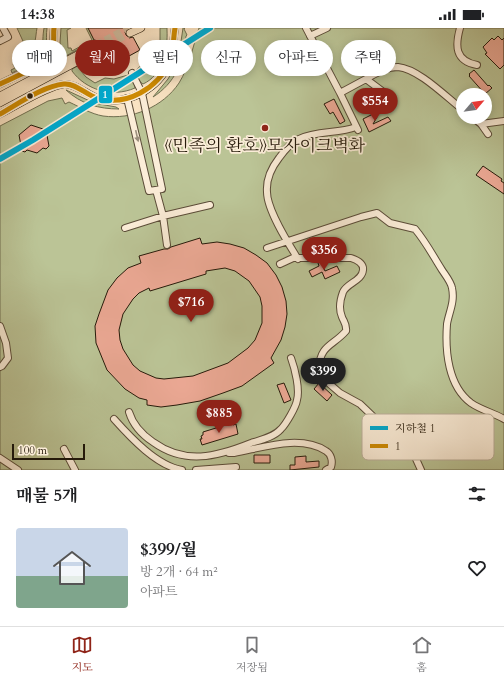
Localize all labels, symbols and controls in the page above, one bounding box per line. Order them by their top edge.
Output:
text: 14:38 [20,4,55,24]
chip: 매매 [12,40,67,76]
chip: 월세 [75,40,130,76]
chip: 필터 [138,40,193,76]
chip: 신규 [201,40,256,76]
chip: 아파트 [264,40,333,76]
chip: 주택 [341,40,396,76]
line badge: 1 [98,85,113,104]
text: 1 [102,87,108,102]
pin: $554 [351,88,399,122]
north arrow [456,88,492,124]
map controls [456,88,492,124]
unlabelled marker [25,91,35,101]
text: $554 [362,92,388,110]
marker: 《민족의 환호》모자이크벽화 [260,123,270,133]
one-way arrow [134,130,140,142]
place label: 《민족의 환호》모자이크벽화 [165,134,366,157]
pin: $356 [300,237,348,271]
text: $356 [311,241,337,259]
pin: $716 [167,289,215,323]
text: $716 [178,293,204,311]
pin: $399 [299,358,347,392]
text: $399 [310,362,336,380]
pin: $885 [195,400,243,434]
text: $885 [206,404,232,422]
legend [362,414,494,460]
text: 지하철 1 [395,421,435,436]
text: 1 [395,439,401,454]
scale bar [12,442,85,461]
text: 100 m [18,443,47,458]
icon: filters [466,483,488,505]
text: 매물 5개 [16,484,79,507]
text: $399/월 [140,538,197,561]
icon: home [48,544,96,592]
icon: heart [466,557,488,579]
text: 방 2개 · 64 m² [140,563,218,581]
text: 아파트 [140,583,178,601]
tab: 지도 [71,634,93,675]
tab: 저장됨 [236,634,268,675]
tab: 홈 [411,634,433,675]

